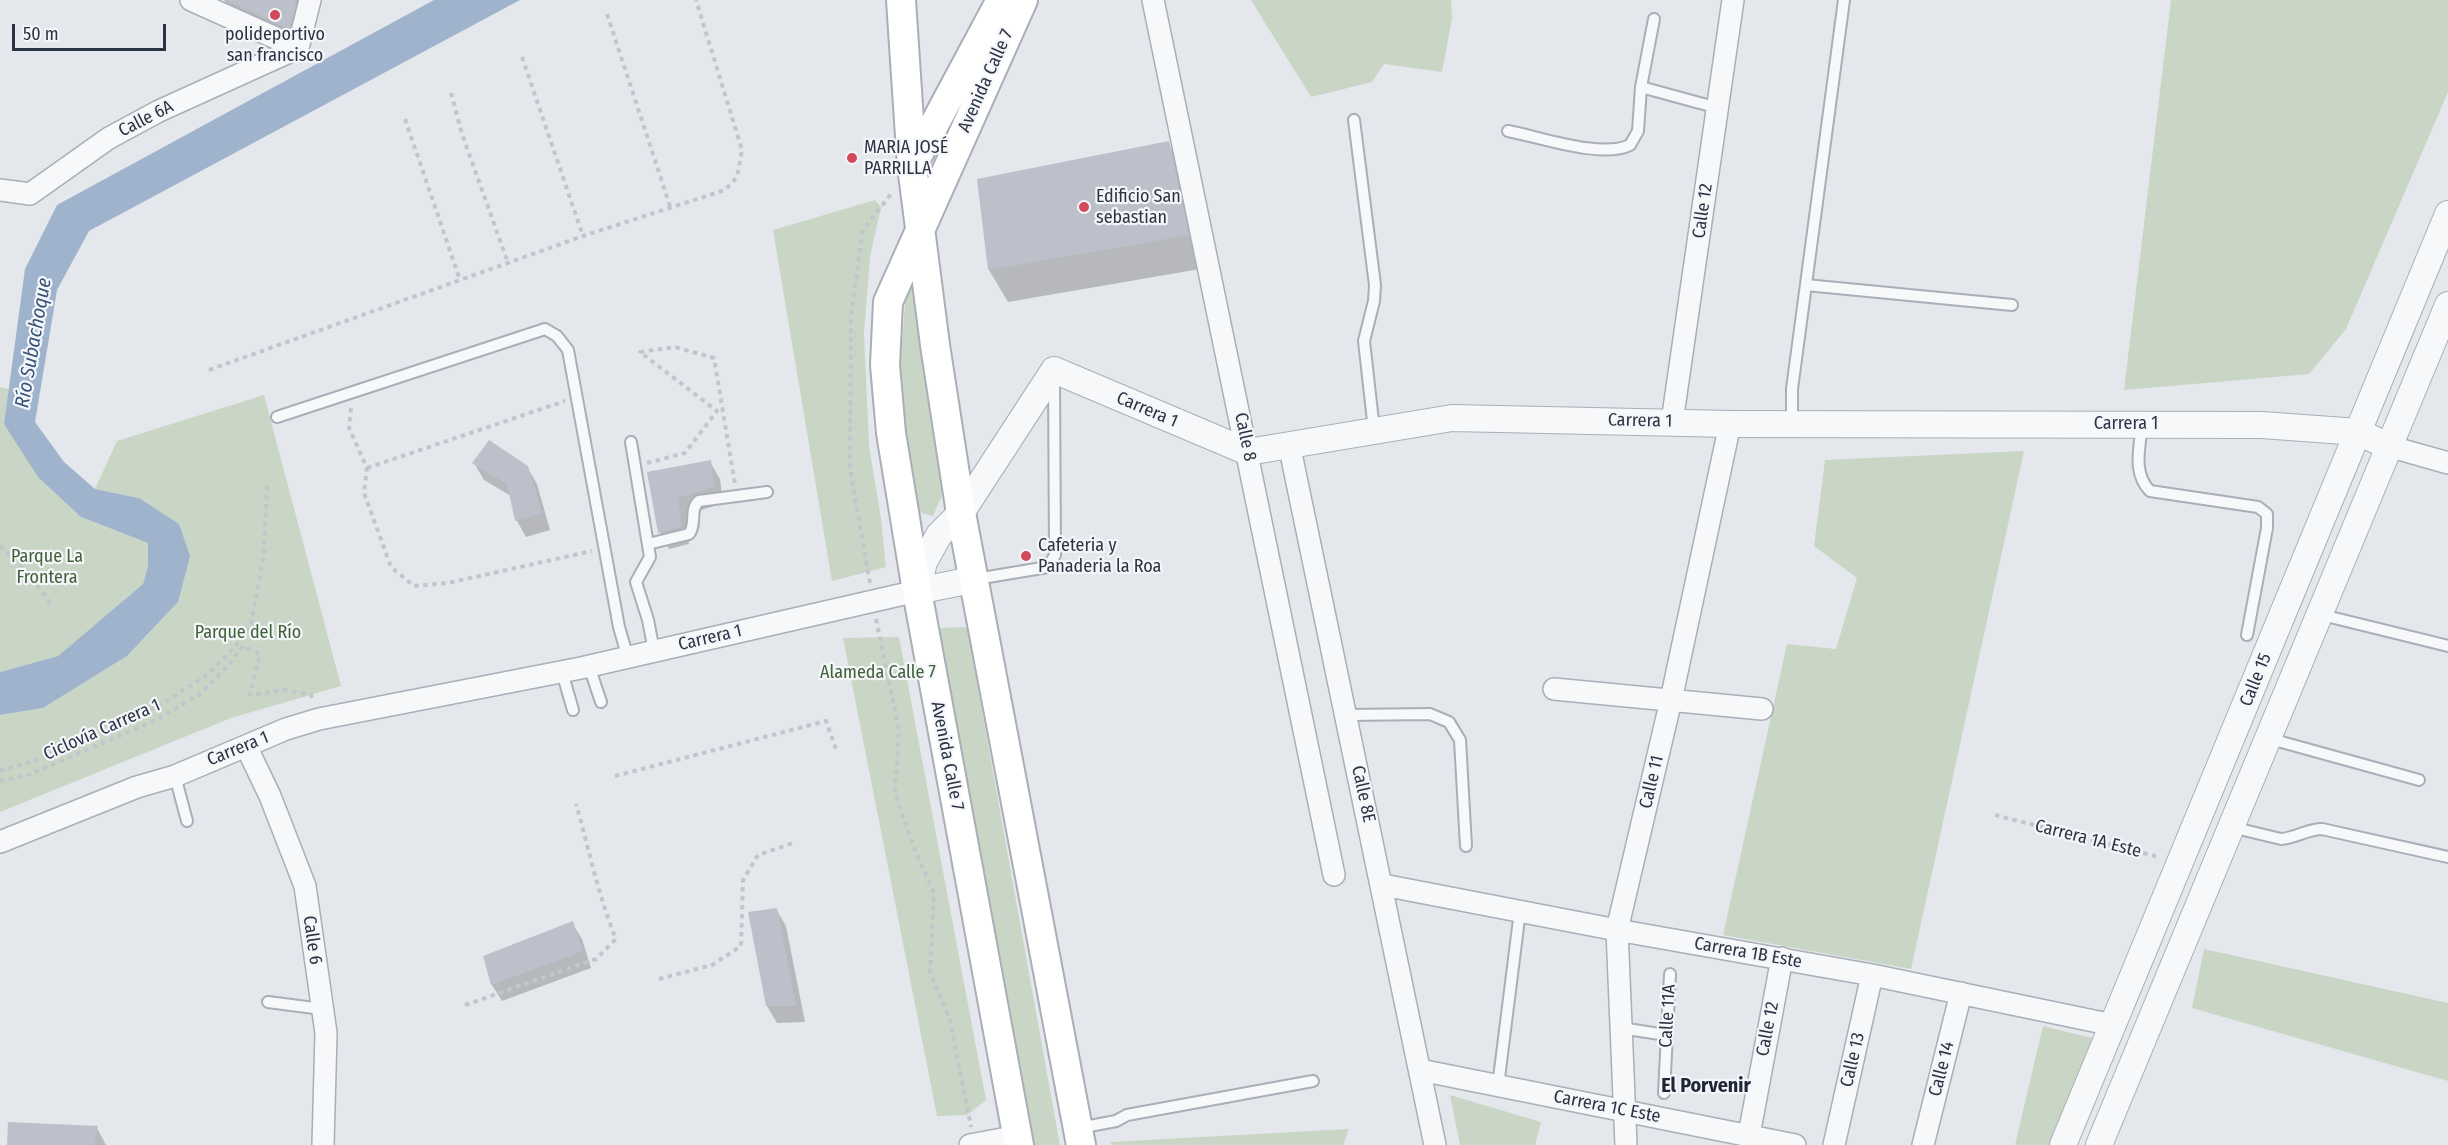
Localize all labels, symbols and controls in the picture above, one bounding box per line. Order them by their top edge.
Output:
marker: polideportivo san francisco [268,8,282,22]
scale bar [15,12,170,50]
text: 50 m [23,23,59,45]
place label: polideportivo san francisco [225,24,325,66]
street label: Avenida Calle 7 [954,26,1018,136]
street label: Calle 6A [115,96,177,142]
place label: MARIA JOSÉ PARRILLA [864,137,948,180]
marker: MARIA JOSÉ PARRILLA [845,151,859,165]
street label: Calle 12 [1688,182,1718,240]
place label: Edificio San sebastian [1096,186,1181,228]
marker: Edificio San sebastian [1077,200,1091,214]
water label: Río Subachoque [11,276,57,410]
street label: Carrera 1 [1113,387,1181,433]
street label: Carrera 1 [1608,410,1672,432]
street label: Calle 8 [1229,411,1261,463]
street label: Carrera 1 [2094,413,2158,435]
place label: Cafeteria y Panaderia la Roa [1038,535,1161,578]
park label: Parque La Frontera [11,546,83,588]
marker: Cafeteria y Panaderia la Roa [1019,549,1033,563]
street label: Carrera 1 [676,620,744,656]
park label: Parque del Río [195,622,301,644]
street label: Calle 15 [2236,650,2276,710]
park label: Alameda Calle 7 [820,662,936,684]
street label: Ciclovía Carrera 1 [40,695,164,765]
street label: Avenida Calle 7 [926,700,968,812]
street label: Carrera 1 [204,727,272,771]
street label: Calle 11 [1635,753,1669,811]
street label: Calle 8E [1346,764,1380,824]
street label: Carrera 1A Este [2033,815,2143,863]
street label: Calle 6 [298,914,326,966]
street label: Carrera 1B Este [1692,933,1804,973]
street label: Calle 11A [1656,984,1680,1048]
street label: Calle 12 [1752,1000,1784,1058]
street label: Calle 13 [1836,1031,1870,1089]
street label: Calle 14 [1925,1039,1959,1099]
district label: El Porvenir [1661,1074,1751,1098]
street label: Carrera 1C Este [1552,1086,1662,1128]

